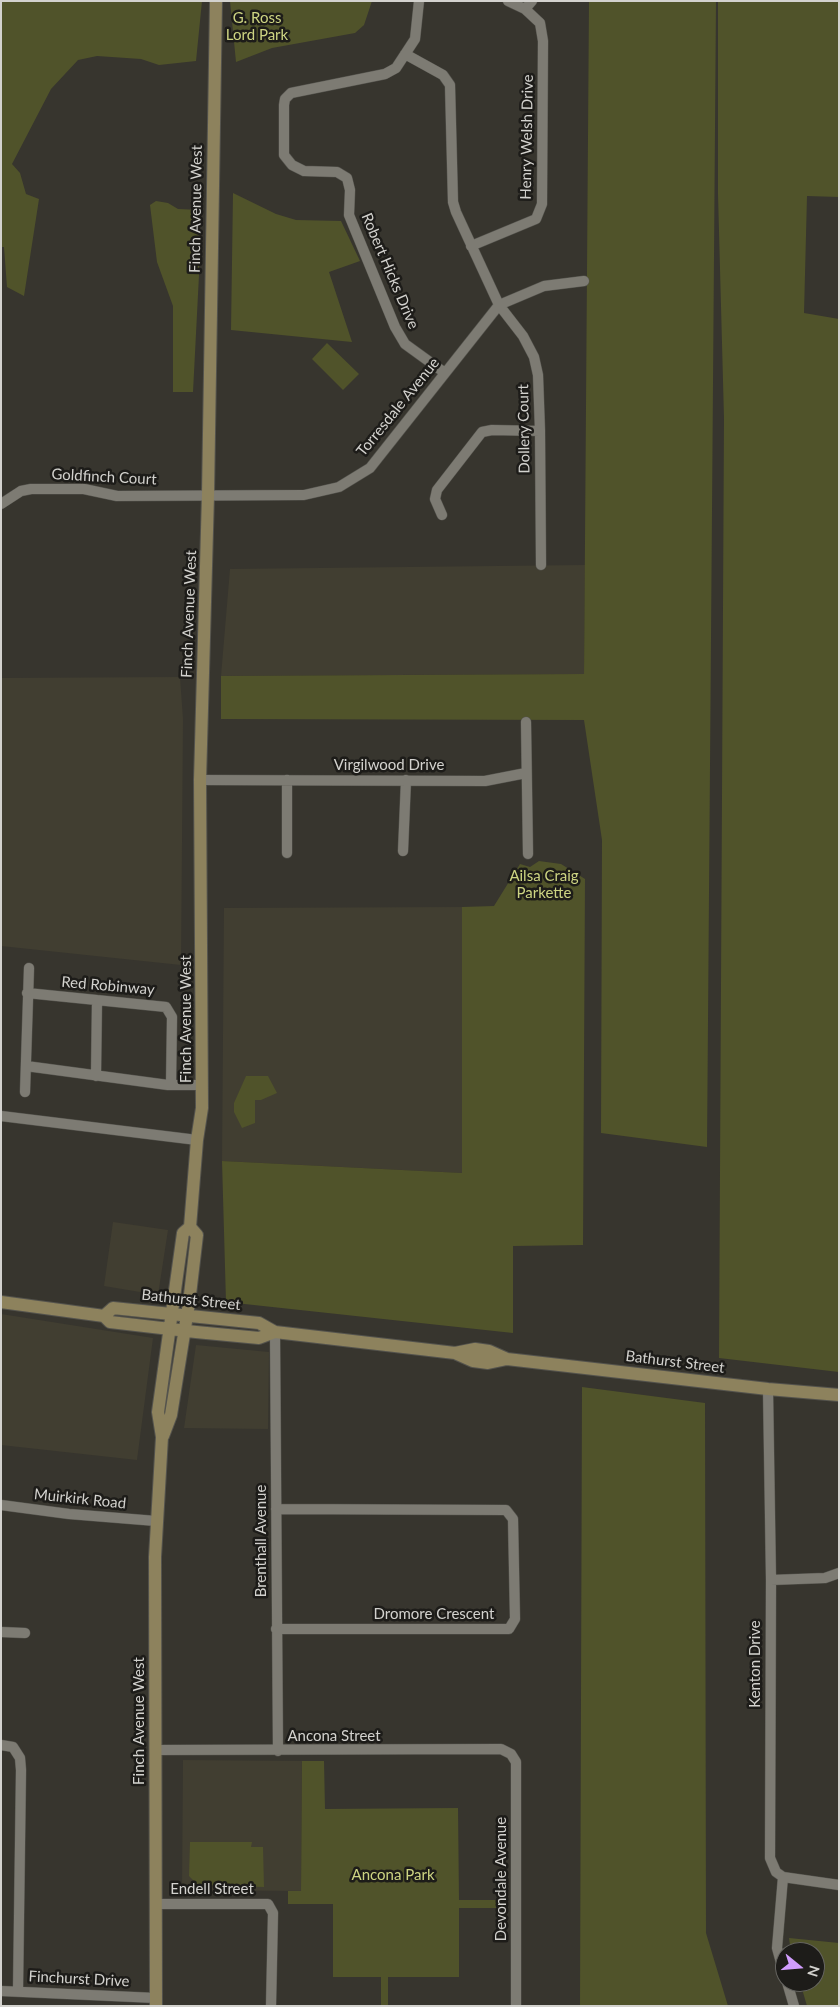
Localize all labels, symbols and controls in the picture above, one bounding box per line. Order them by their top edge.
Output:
park label: G. Ross Lord Park [226,9,288,44]
street label: Henry Welsh Drive [517,74,537,200]
street label: Finch Avenue West [186,145,206,273]
street label: Robert Hicks Drive [357,210,423,332]
street label: Torresdale Avenue [353,354,443,460]
street label: Dollery Court [514,384,534,474]
street label: Goldfinch Court [51,465,157,489]
street label: Finch Avenue West [178,550,200,678]
street label: Virgilwood Drive [334,756,444,774]
park label: Ailsa Craig Parkette [509,867,579,902]
street label: Finch Avenue West [177,955,195,1083]
street label: Red Robinway [61,973,155,999]
street label: Bathurst Street [140,1286,242,1314]
street label: Bathurst Street [624,1347,726,1377]
street label: Muirkirk Road [33,1485,127,1513]
street label: Brenthall Avenue [252,1485,270,1597]
street label: Dromore Crescent [374,1605,494,1623]
street label: Kenton Drive [746,1620,764,1708]
street label: Finch Avenue West [130,1657,148,1785]
street label: Ancona Street [287,1727,381,1745]
street label: Devondale Avenue [492,1817,510,1941]
park label: Ancona Park [352,1866,434,1884]
street label: Endell Street [170,1880,254,1898]
north arrow [775,1942,825,1992]
text: N [804,1964,824,1979]
street label: Finchurst Drive [28,1967,130,1991]

